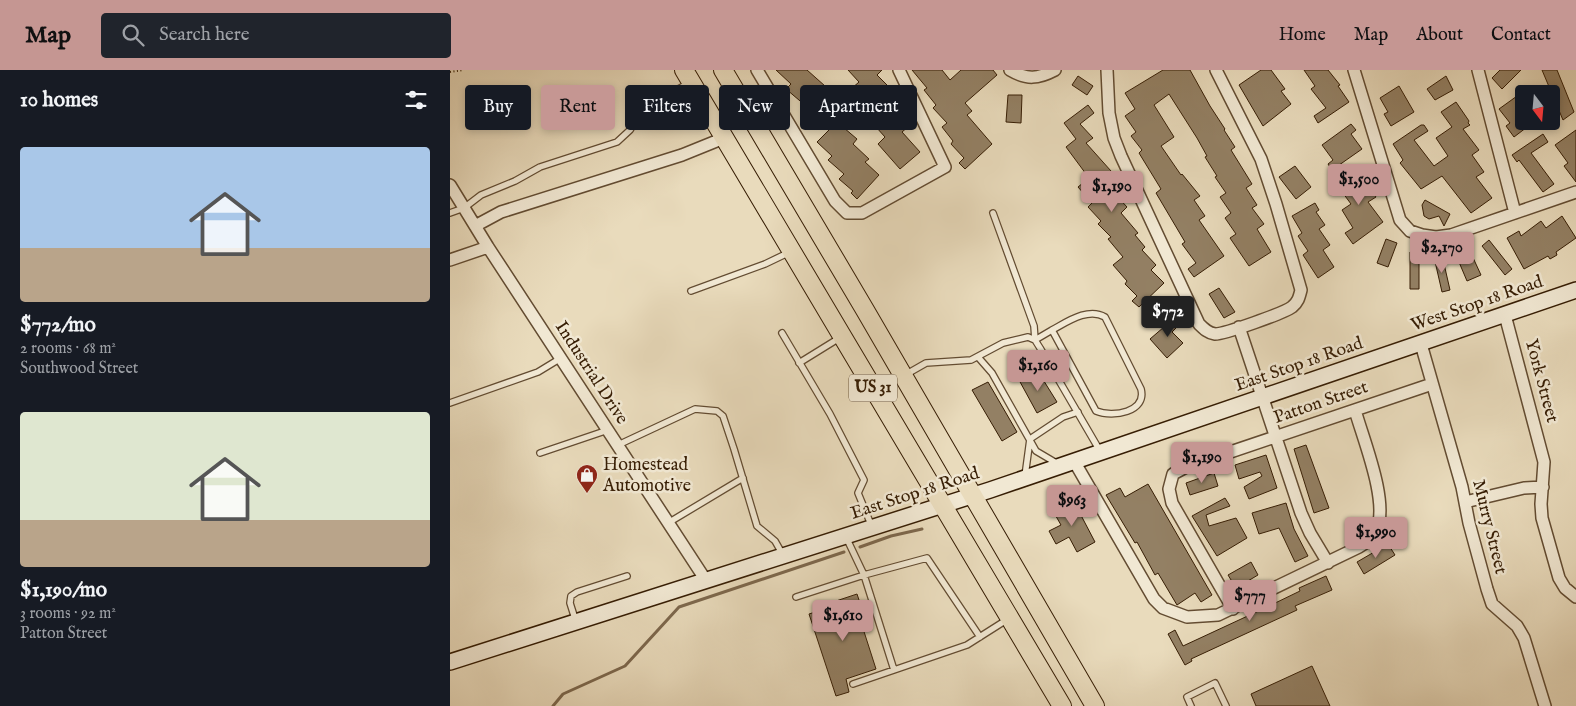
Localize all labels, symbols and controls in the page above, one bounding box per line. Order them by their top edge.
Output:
search box [101,13,451,58]
text: Map [25,20,71,51]
icon: search [119,21,147,49]
text: Search here [159,23,250,47]
text: Home [1279,24,1326,47]
text: Map [1354,24,1388,47]
text: About [1416,24,1463,47]
text: Contact [1491,24,1551,47]
chip: Buy [465,85,531,130]
chip: Rent [541,85,615,130]
chip: Filters [625,85,709,130]
chip: New [719,85,790,130]
chip: Apartment [800,85,917,130]
north arrow [1515,85,1560,130]
map controls [1515,85,1560,130]
icon: filters [402,86,430,114]
text: 10 homes [20,87,98,114]
pin: $1,500 [1318,164,1400,206]
pin: $1,190 [1071,170,1153,213]
text: $1,500 [1339,170,1379,190]
text: $1,190 [1092,177,1132,197]
icon: home [180,179,270,269]
pin: $2,170 [1401,232,1483,274]
text: $2,170 [1421,238,1463,258]
street label: West Stop 18 Road [1408,271,1546,337]
pin: $772 [1138,296,1198,338]
text: $772 [1152,302,1184,322]
text: $772/mo [20,312,96,339]
street label: Industrial Drive [549,317,633,429]
street label: East Stop 18 Road [1232,332,1366,398]
street label: York Street [1519,337,1563,425]
text: 2 rooms · 68 m² [20,339,116,359]
pin: $1,160 [997,350,1079,392]
text: $1,160 [1018,356,1058,376]
text: Southwood Street [20,359,138,379]
road number: US 31 [849,374,897,402]
street label: Patton Street [1271,376,1371,430]
pin: $1,190 [1161,442,1243,484]
icon: home [180,444,270,534]
text: $1,190 [1182,448,1222,468]
place label: Homestead Automotive [602,454,691,498]
street label: East Stop 18 Road [848,462,983,526]
shop icon: Homestead Automotive [575,463,599,494]
street label: Murry Street [1466,477,1512,577]
pin: $963 [1042,484,1102,527]
text: $963 [1058,491,1086,511]
pin: $1,990 [1335,516,1417,559]
text: $1,990 [1356,523,1396,543]
text: $1,190/mo [20,577,107,604]
pin: $777 [1220,580,1280,622]
text: $777 [1234,586,1266,606]
pin: $1,610 [802,600,884,642]
text: 3 rooms · 92 m² [20,604,116,624]
text: $1,610 [823,606,863,626]
text: Patton Street [20,624,107,644]

